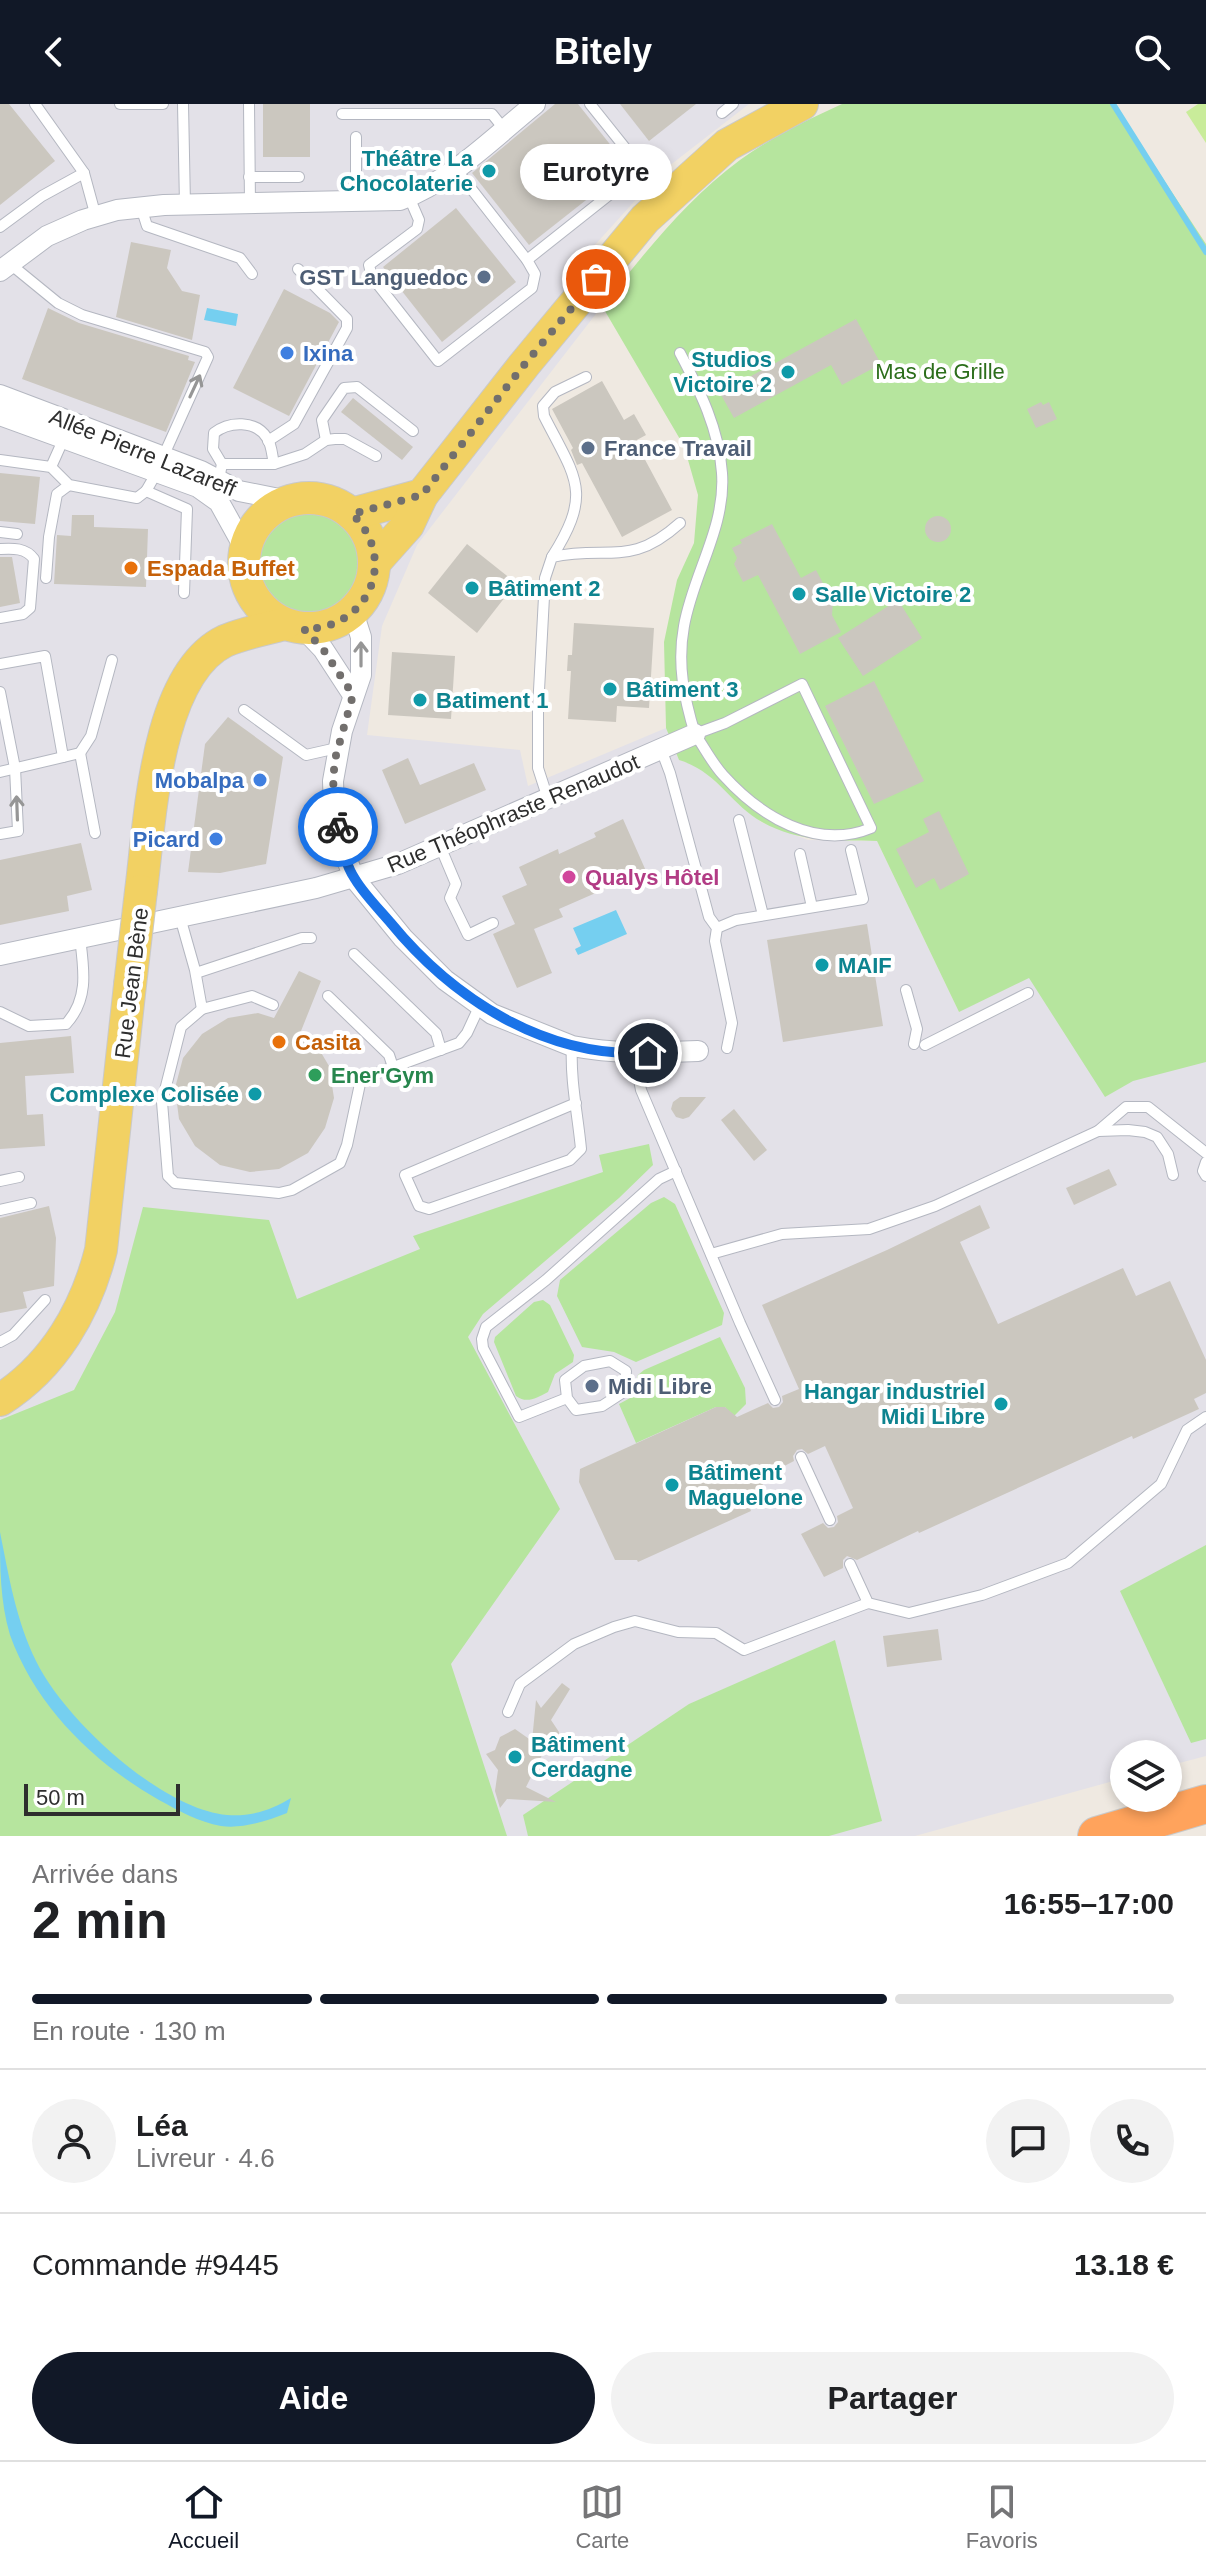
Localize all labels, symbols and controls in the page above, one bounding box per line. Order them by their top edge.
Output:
icon: back [32,30,76,74]
icon: search [1130,30,1174,74]
text: Bitely [554,31,652,72]
callout: Eurotyre [520,143,672,199]
place label: Théâtre La Chocolaterie [340,146,474,196]
text: Eurotyre [543,157,649,187]
marker: Théâtre La Chocolaterie [480,162,498,180]
pin [562,245,630,313]
icon: bag [574,257,618,301]
place label: GST Languedoc [299,265,468,290]
marker: GST Languedoc [475,268,493,286]
place label: Ixina [303,341,354,366]
marker: Ixina [278,344,296,362]
place label: Studios Victoire 2 [673,347,772,397]
park label: Mas de Grille [875,359,1005,384]
marker: Studios Victoire 2 [779,363,797,381]
one-way arrow [188,374,203,398]
street label: Allée Pierre Lazareff [46,404,241,502]
place label: France Travail [604,436,752,461]
marker: France Travail [579,439,597,457]
place label: Espada Buffet [147,556,296,581]
marker: Espada Buffet [122,559,140,577]
place label: Bâtiment 2 [488,576,600,601]
marker: Bâtiment 2 [463,579,481,597]
place label: Salle Victoire 2 [815,582,971,607]
marker: Salle Victoire 2 [790,585,808,603]
one-way arrow [353,641,369,668]
place label: Bâtiment 3 [626,677,738,702]
marker: Bâtiment 3 [601,680,619,698]
place label: Batiment 1 [436,688,548,713]
marker: Batiment 1 [411,691,429,709]
street label: Rue Théophraste Renaudot [384,749,643,878]
place label: Mobalpa [155,768,245,793]
marker: Mobalpa [251,771,269,789]
courier [298,787,378,867]
one-way arrow [9,795,24,822]
icon: bike [316,805,360,849]
place label: Picard [133,827,200,852]
marker: Picard [207,830,225,848]
place label: Qualys Hôtel [585,865,719,890]
marker: Qualys Hôtel [560,868,578,886]
street label: Rue Jean Bène [110,906,153,1060]
place label: MAIF [838,953,892,978]
marker: MAIF [813,956,831,974]
pin [614,1019,682,1087]
place label: Casita [295,1030,362,1055]
icon: home [626,1031,670,1075]
marker: Casita [270,1033,288,1051]
place label: Ener'Gym [331,1063,434,1088]
marker: Ener'Gym [306,1066,324,1084]
place label: Complexe Colisée [49,1082,239,1107]
marker: Complexe Colisée [246,1085,264,1103]
place label: Midi Libre [608,1374,712,1399]
marker: Midi Libre [583,1377,601,1395]
place label: Hangar industriel Midi Libre [804,1379,985,1429]
marker: Hangar industriel Midi Libre [992,1395,1010,1413]
place label: Bâtiment Maguelone [688,1460,803,1510]
marker: Bâtiment Maguelone [663,1476,681,1494]
place label: Bâtiment Cerdagne [531,1732,632,1782]
map controls [1110,1740,1182,1812]
button: layers [1110,1740,1182,1812]
marker: Bâtiment Cerdagne [506,1748,524,1766]
scale bar [24,1780,180,1816]
text: 50 m [36,1785,85,1810]
text: Arrivée dans [32,1859,178,1889]
text: 16:55–17:00 [1004,1887,1174,1920]
text: 2 min [32,1891,168,1949]
text: En route · 130 m [32,2016,226,2046]
button: person [32,2099,116,2183]
button: chat [986,2099,1070,2183]
button: phone [1090,2099,1174,2183]
text: Léa [136,2109,188,2142]
text: Livreur · 4.6 [136,2143,275,2173]
text: Commande #9445 [32,2248,279,2281]
text: 13.18 € [1074,2248,1174,2281]
button: Aide [32,2352,595,2444]
button: Partager [611,2352,1174,2444]
tab: Accueil [168,2480,239,2554]
tab: Carte [575,2480,629,2554]
tab: Favoris [966,2480,1038,2554]

